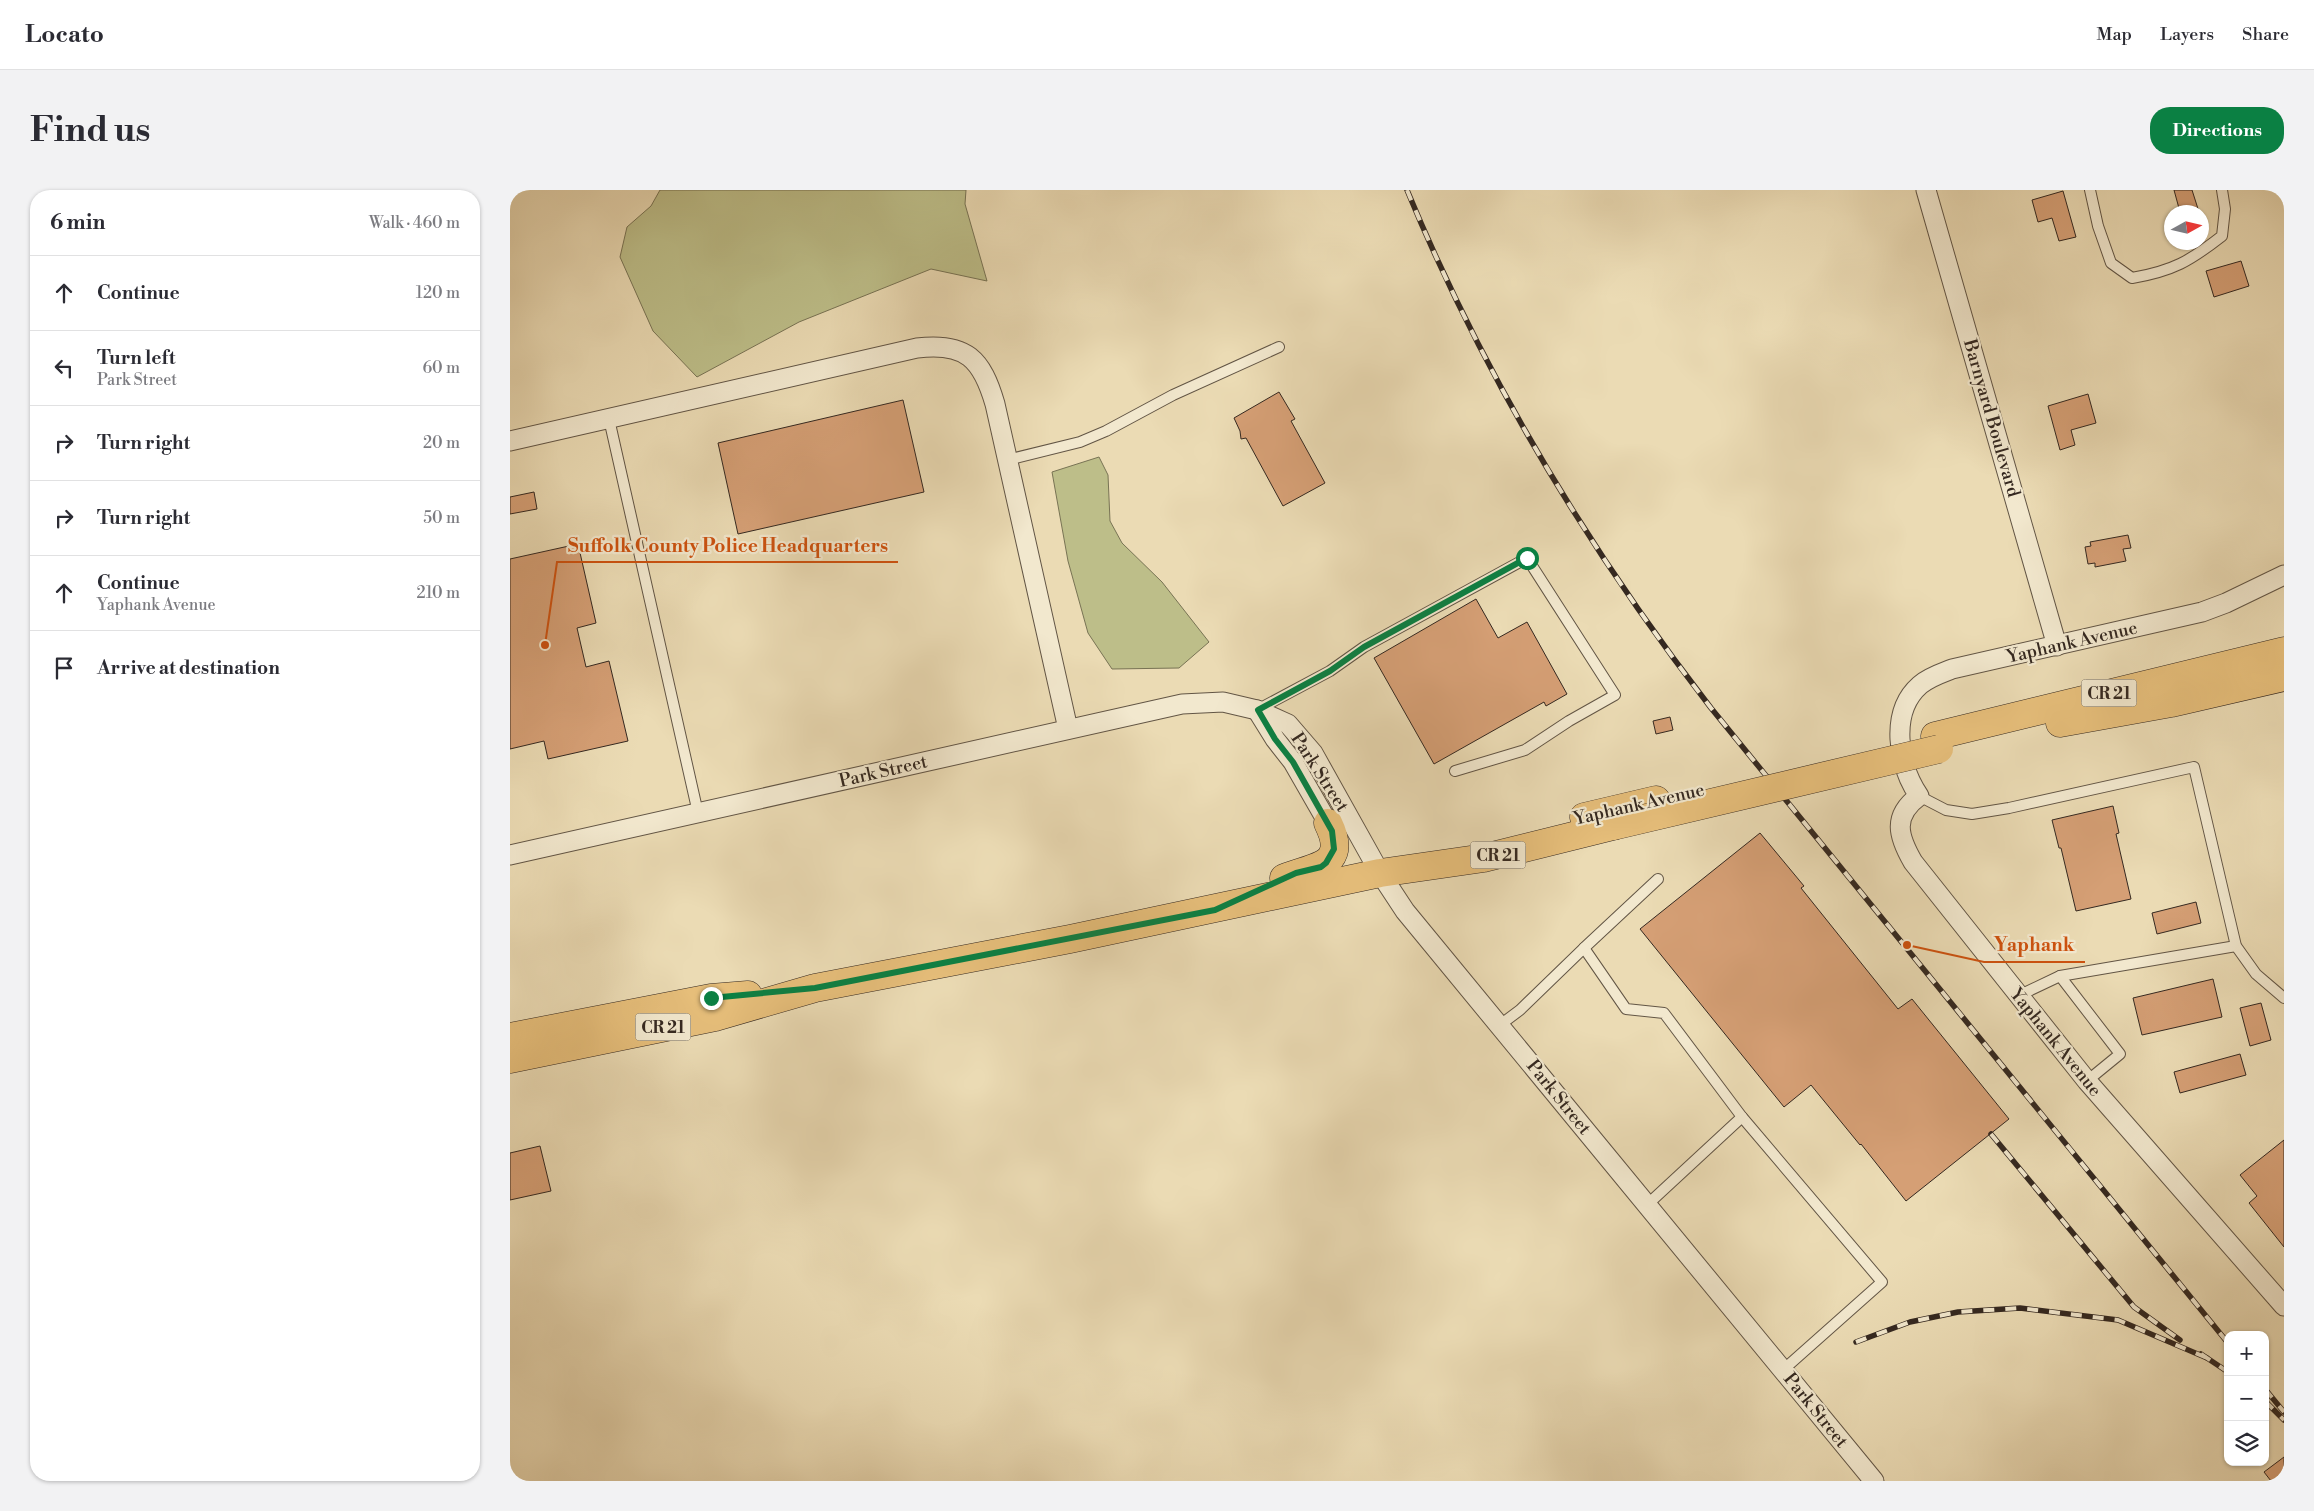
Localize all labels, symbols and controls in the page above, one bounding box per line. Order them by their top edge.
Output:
text: Locato [25,20,104,50]
text: Map [2097,23,2132,46]
text: Layers [2160,23,2214,46]
text: Share [2242,23,2289,46]
button: Directions [2150,107,2284,154]
text: Find us [30,109,150,152]
north arrow [2164,205,2209,250]
text: 6 min [50,210,105,236]
text: Walk · 460 m [369,213,460,233]
icon: ahead [50,279,78,307]
text: Continue [97,281,180,305]
text: 120 m [416,283,460,303]
street label: Barnyard Boulevard [1958,336,2025,500]
text: Turn left [97,346,176,370]
icon: left [50,354,78,382]
text: 60 m [422,358,460,378]
text: Park Street [97,370,177,390]
icon: right [50,429,78,457]
text: Turn right [97,431,190,455]
text: 20 m [423,433,460,453]
icon: right [50,504,78,532]
text: Turn right [97,506,190,530]
text: 50 m [423,508,460,528]
callout: Suffolk County Police Headquarters [557,528,898,562]
text: Suffolk County Police Headquarters [568,534,888,558]
route start [1516,547,1539,570]
text: Continue [97,571,180,595]
icon: ahead [50,579,78,607]
text: 210 m [416,583,460,603]
text: Yaphank Avenue [97,595,216,615]
street label: Yaphank Avenue [2004,616,2140,669]
icon: arrive [50,654,78,682]
text: Arrive at destination [97,656,280,680]
road number: CR 21 [2082,679,2136,706]
street label: Park Street [1285,728,1354,817]
street label: Park Street [837,750,930,793]
street label: Yaphank Avenue [1571,778,1707,831]
road number: CR 21 [1470,842,1526,868]
callout: Yaphank [1984,928,2085,962]
text: Yaphank [1994,933,2075,957]
street label: Yaphank Avenue [2004,982,2107,1101]
route end [700,987,723,1010]
road number: CR 21 [636,1014,690,1040]
street label: Park Street [1521,1055,1596,1140]
map controls [2224,1331,2269,1466]
button: + [2224,1331,2269,1376]
street label: Park Street [1778,1368,1853,1453]
button: − [2224,1376,2269,1421]
button: layers [2224,1421,2269,1466]

